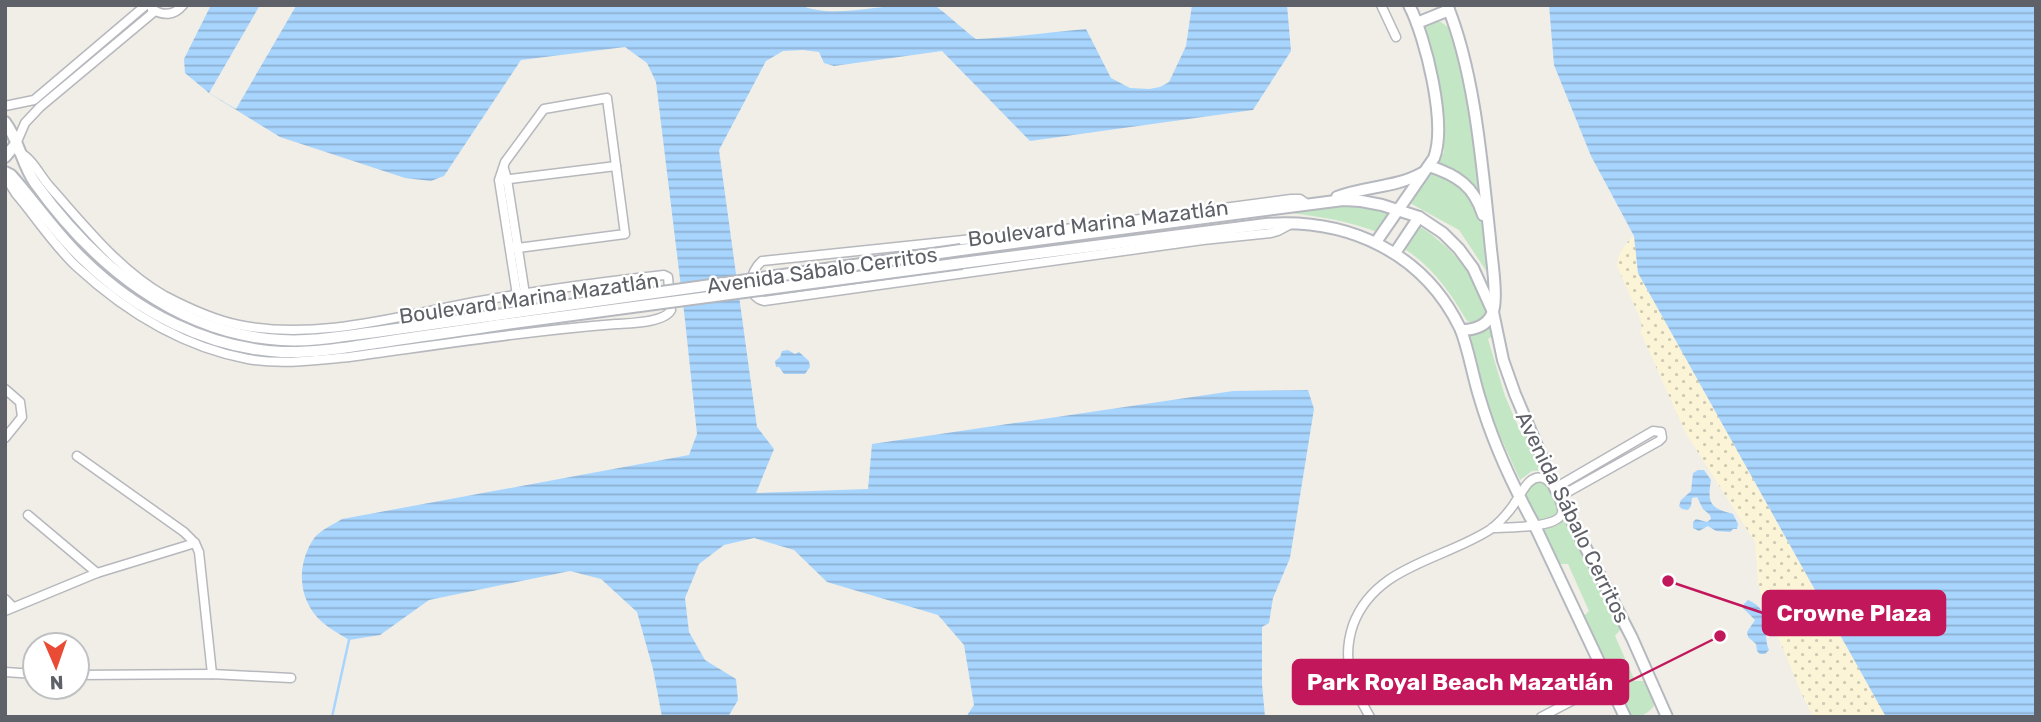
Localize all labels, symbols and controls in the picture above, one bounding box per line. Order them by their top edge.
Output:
street label: Boulevard Marina Mazatlán [966,195,1230,251]
street label: Avenida Sábalo Cerritos [705,241,939,299]
street label: Boulevard Marina Mazatlán [397,267,661,329]
street label: Avenida Sábalo Cerritos [1511,407,1635,627]
callout: Crowne Plaza [1763,591,1945,635]
text: Crowne Plaza [1777,599,1931,627]
north arrow [21,631,91,701]
callout: Park Royal Beach Mazatlán [1293,660,1628,704]
text: Park Royal Beach Mazatlán [1307,668,1613,696]
text: N [49,671,64,694]

